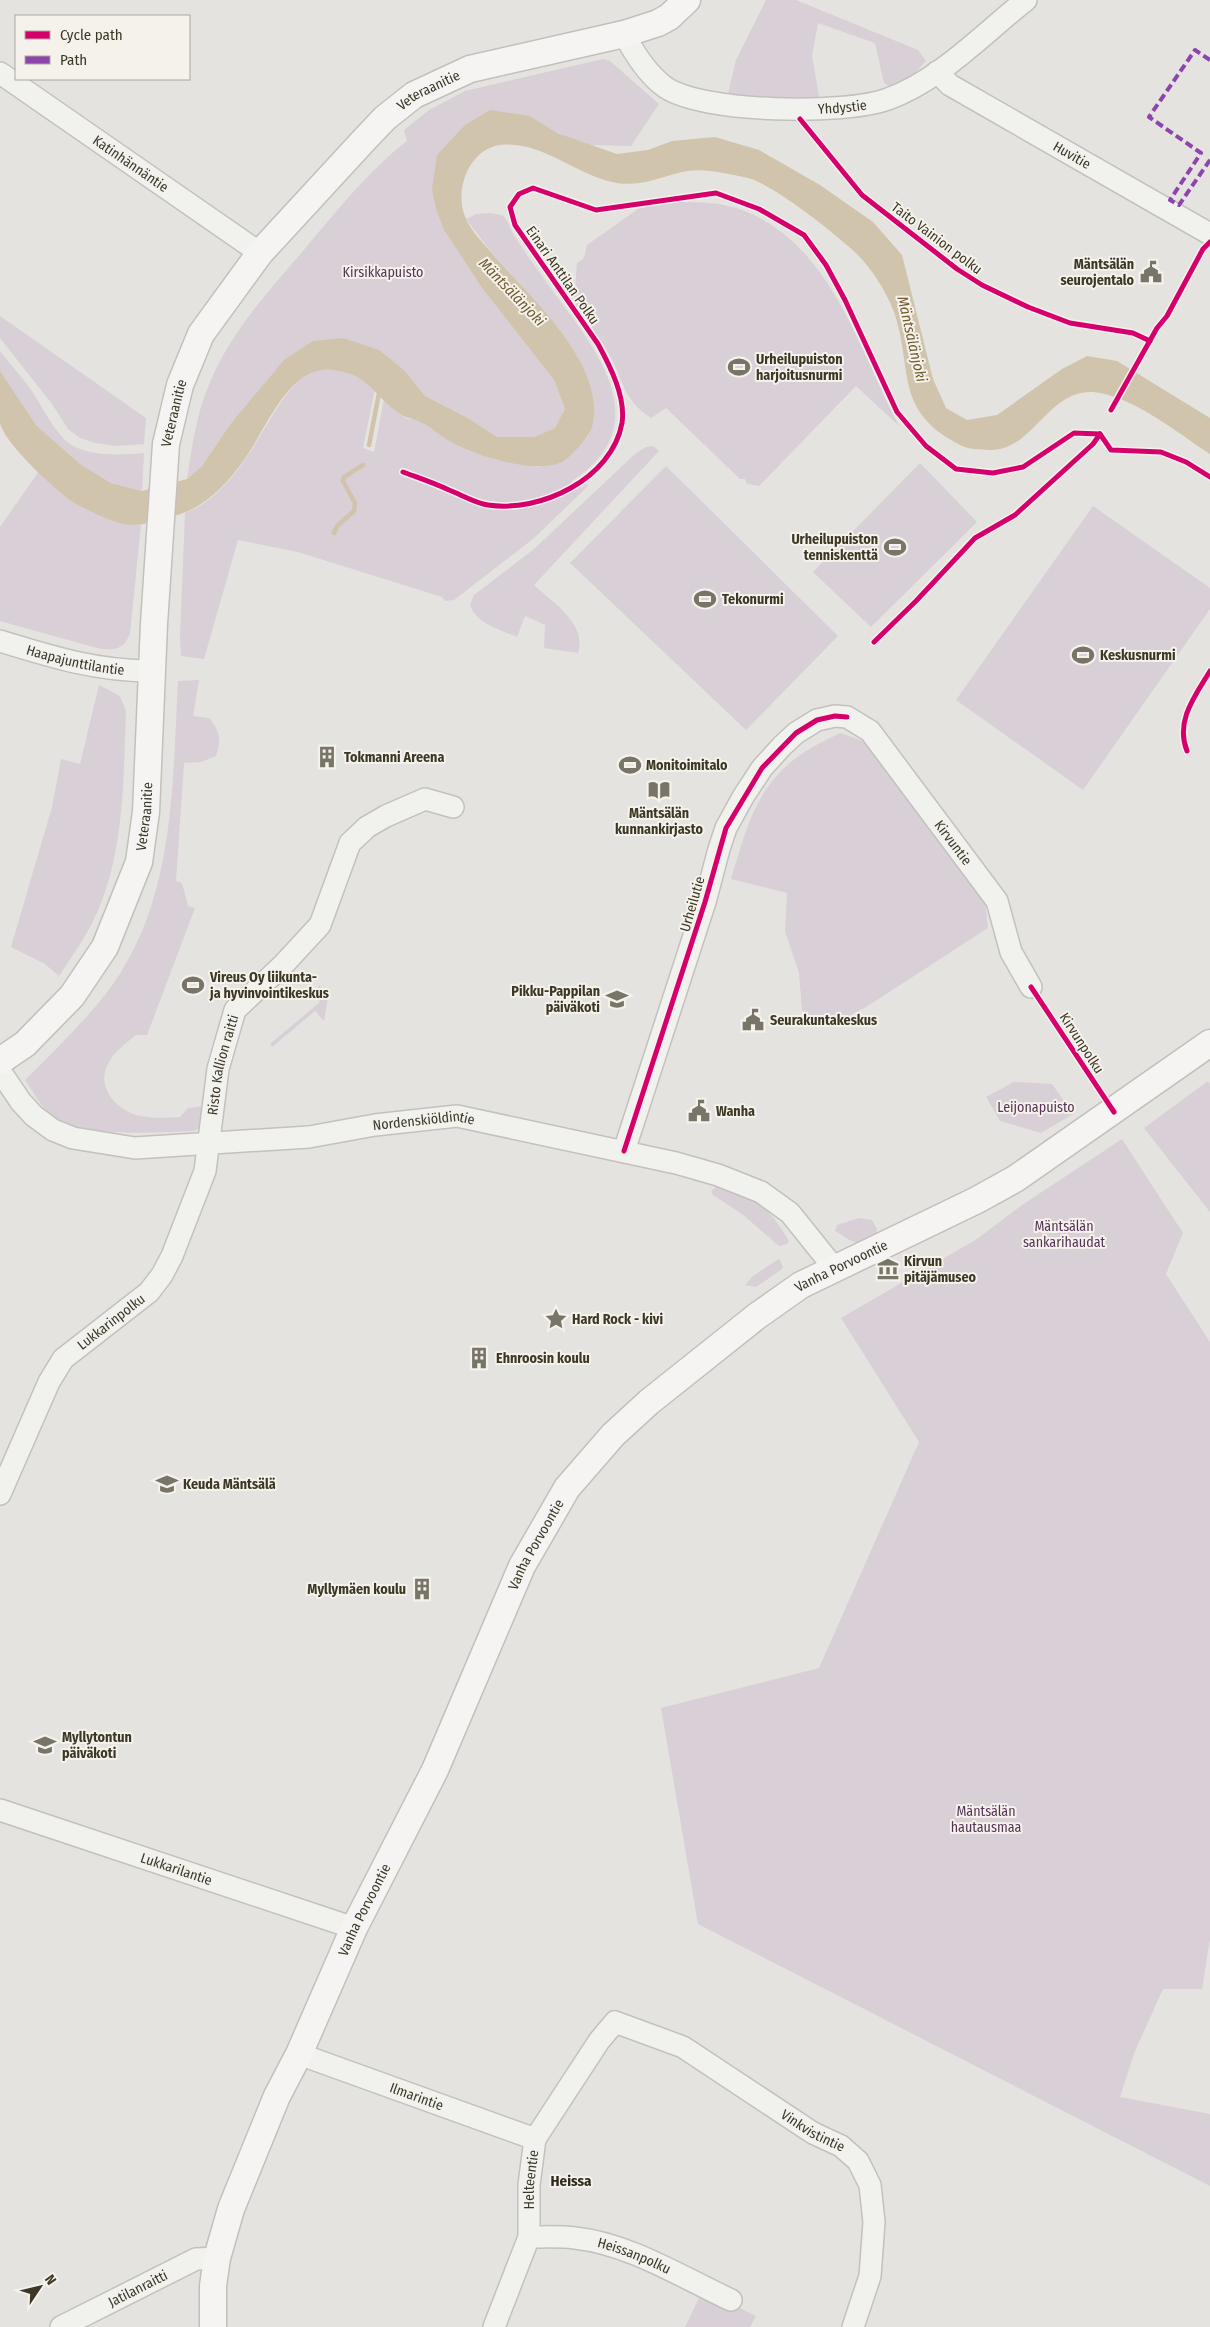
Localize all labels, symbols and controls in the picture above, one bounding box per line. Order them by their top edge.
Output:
legend [15,15,190,80]
text: Cycle path [60,26,123,44]
text: Path [60,51,87,69]
street label: Veteraanitie [394,67,463,114]
street label: Yhdystie [818,96,868,118]
street label: Katinhännäntie [89,132,172,196]
street label: Huvitie [1050,138,1094,173]
street label: Taito Vainion polku [888,199,985,278]
street label: Einari Anttilan Polku [522,223,603,328]
water label: Mäntsälänjoki [475,254,549,330]
place label: Mäntsälän seurojentalo [1060,256,1135,289]
public building icon: Mäntsälän seurojentalo [1138,259,1164,285]
park label: Kirsikkapuisto [343,264,423,281]
water label: Mäntsälänjoki [893,294,931,384]
place label: Urheilupuiston harjoitusnurmi [756,351,843,384]
sports icon: Urheilupuiston harjoitusnurmi [726,354,752,380]
street label: Veteraanitie [158,377,191,449]
place label: Urheilupuiston tenniskenttä [791,531,878,564]
sports icon: Urheilupuiston tenniskenttä [882,534,908,560]
sports icon: Tekonurmi [692,586,718,612]
place label: Tekonurmi [722,591,784,608]
street label: Haapajunttilantie [24,642,125,679]
sports icon: Keskusnurmi [1070,642,1096,668]
place label: Keskusnurmi [1100,647,1176,664]
building icon: Tokmanni Areena [314,744,340,770]
place label: Tokmanni Areena [344,749,444,766]
sports icon: Monitoimitalo [617,752,643,778]
place label: Monitoimitalo [646,757,728,774]
library icon: Mäntsälän kunnankirjasto [646,777,672,803]
street label: Veteraanitie [133,782,156,852]
place label: Mäntsälän kunnankirjasto [615,805,703,838]
street label: Kirvuntie [931,817,975,869]
street label: Urheilutie [676,874,709,934]
place label: Vireus Oy liikunta- ja hyvinvointikeskus [209,969,329,1002]
sports icon: Vireus Oy liikunta- ja hyvinvointikeskus [180,972,206,998]
place label: Pikku-Pappilan päiväkoti [511,983,600,1016]
school or university icon: Pikku-Pappilan päiväkoti [604,986,630,1012]
public building icon: Seurakuntakeskus [740,1007,766,1033]
street label: Kirvunpolku [1056,1010,1108,1077]
place label: Seurakuntakeskus [770,1012,877,1029]
street label: Risto Kallion raitti [204,1013,242,1116]
public building icon: Wanha [686,1098,712,1124]
park label: Leijonapuisto [997,1099,1075,1116]
place label: Wanha [716,1103,755,1120]
street label: Nordenskiöldintie [372,1108,476,1134]
park label: Mäntsälän sankarihaudat [1023,1218,1106,1251]
street label: Vanha Porvoontie [792,1236,891,1296]
place label: Kirvun pitäjämuseo [904,1253,977,1286]
museum icon: Kirvun pitäjämuseo [875,1256,901,1282]
street label: Lukkarinpolku [74,1290,149,1354]
place icon: Hard Rock - kivi [543,1306,569,1332]
place label: Hard Rock - kivi [572,1311,663,1328]
building icon: Ehnroosin koulu [466,1345,492,1371]
place label: Ehnroosin koulu [496,1350,590,1367]
school or university icon: Keuda Mäntsälä [154,1471,180,1497]
place label: Keuda Mäntsälä [183,1476,276,1493]
street label: Vanha Porvoontie [505,1496,568,1592]
building icon: Myllymäen koulu [409,1576,435,1602]
place label: Myllymäen koulu [307,1581,406,1598]
place label: Myllytontun päiväkoti [62,1729,132,1762]
school or university icon: Myllytontun päiväkoti [32,1732,58,1758]
park label: Mäntsälän hautausmaa [951,1803,1021,1836]
street label: Lukkarilantie [138,1849,214,1889]
street label: Vanha Porvoontie [335,1861,395,1959]
street label: Ilmarintie [387,2079,446,2114]
street label: Vinkvistintie [778,2106,848,2156]
street label: Helteentie [521,2149,543,2209]
district label: Heissa [551,2172,592,2190]
street label: Heissanpolku [596,2234,673,2278]
north arrow [15,2262,65,2312]
street label: Jatilanraitti [106,2267,171,2311]
text: N [41,2272,60,2288]

